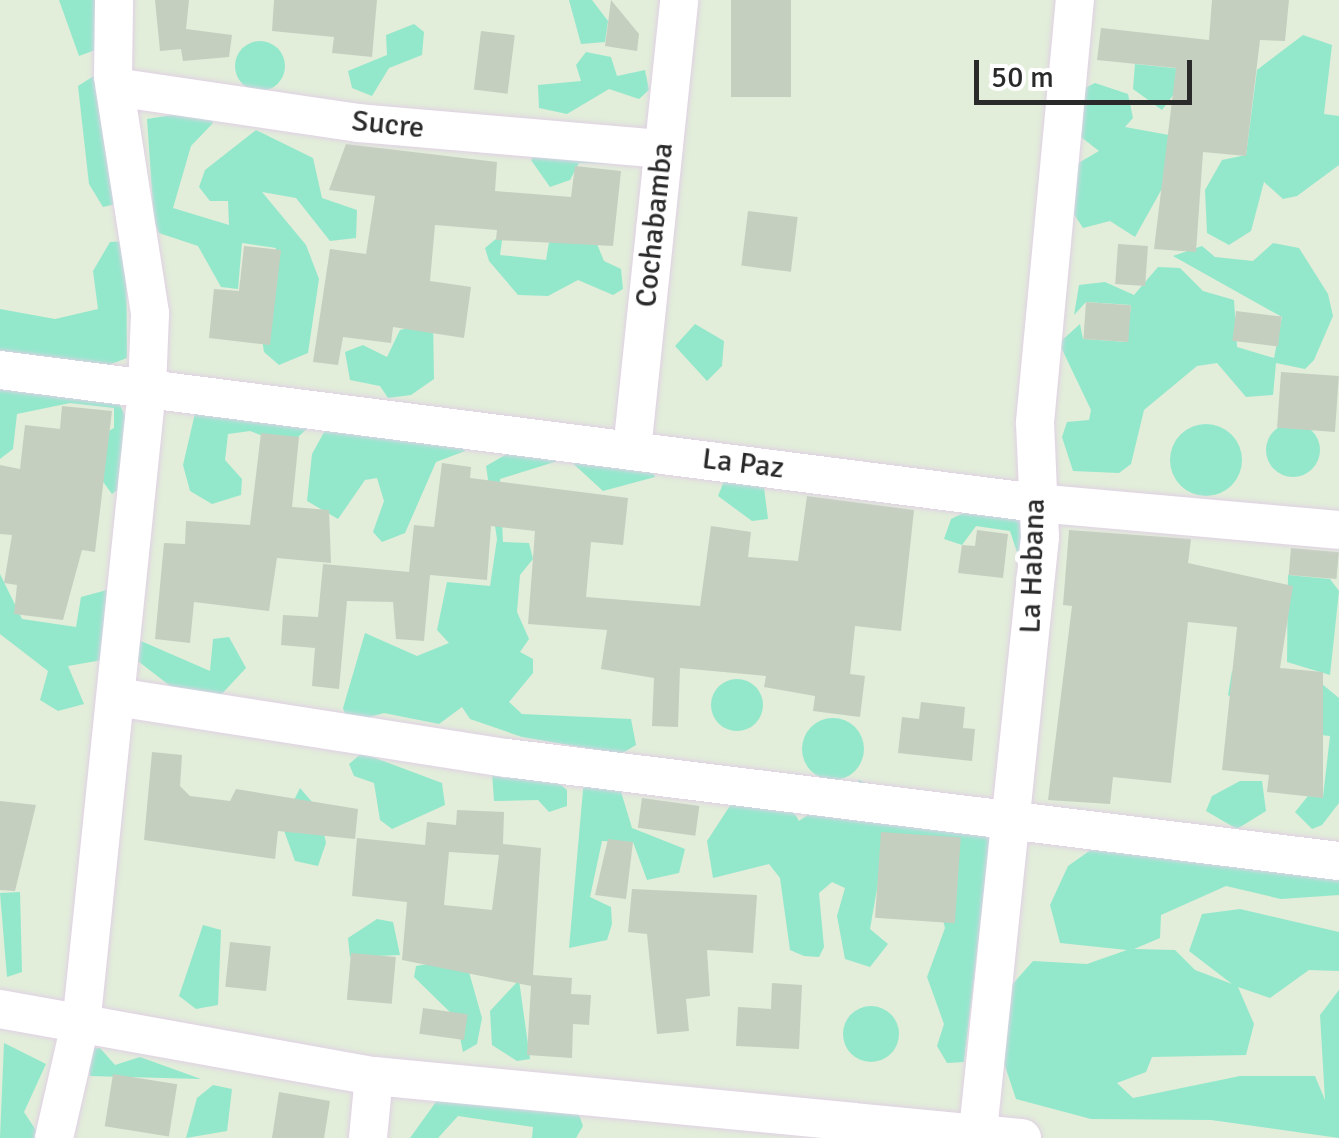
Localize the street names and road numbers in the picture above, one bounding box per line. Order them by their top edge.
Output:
street label: Sucre [350,103,426,147]
street label: Cochabamba [628,141,682,309]
street label: La Paz [700,441,786,487]
street label: La Habana [1013,498,1053,634]

